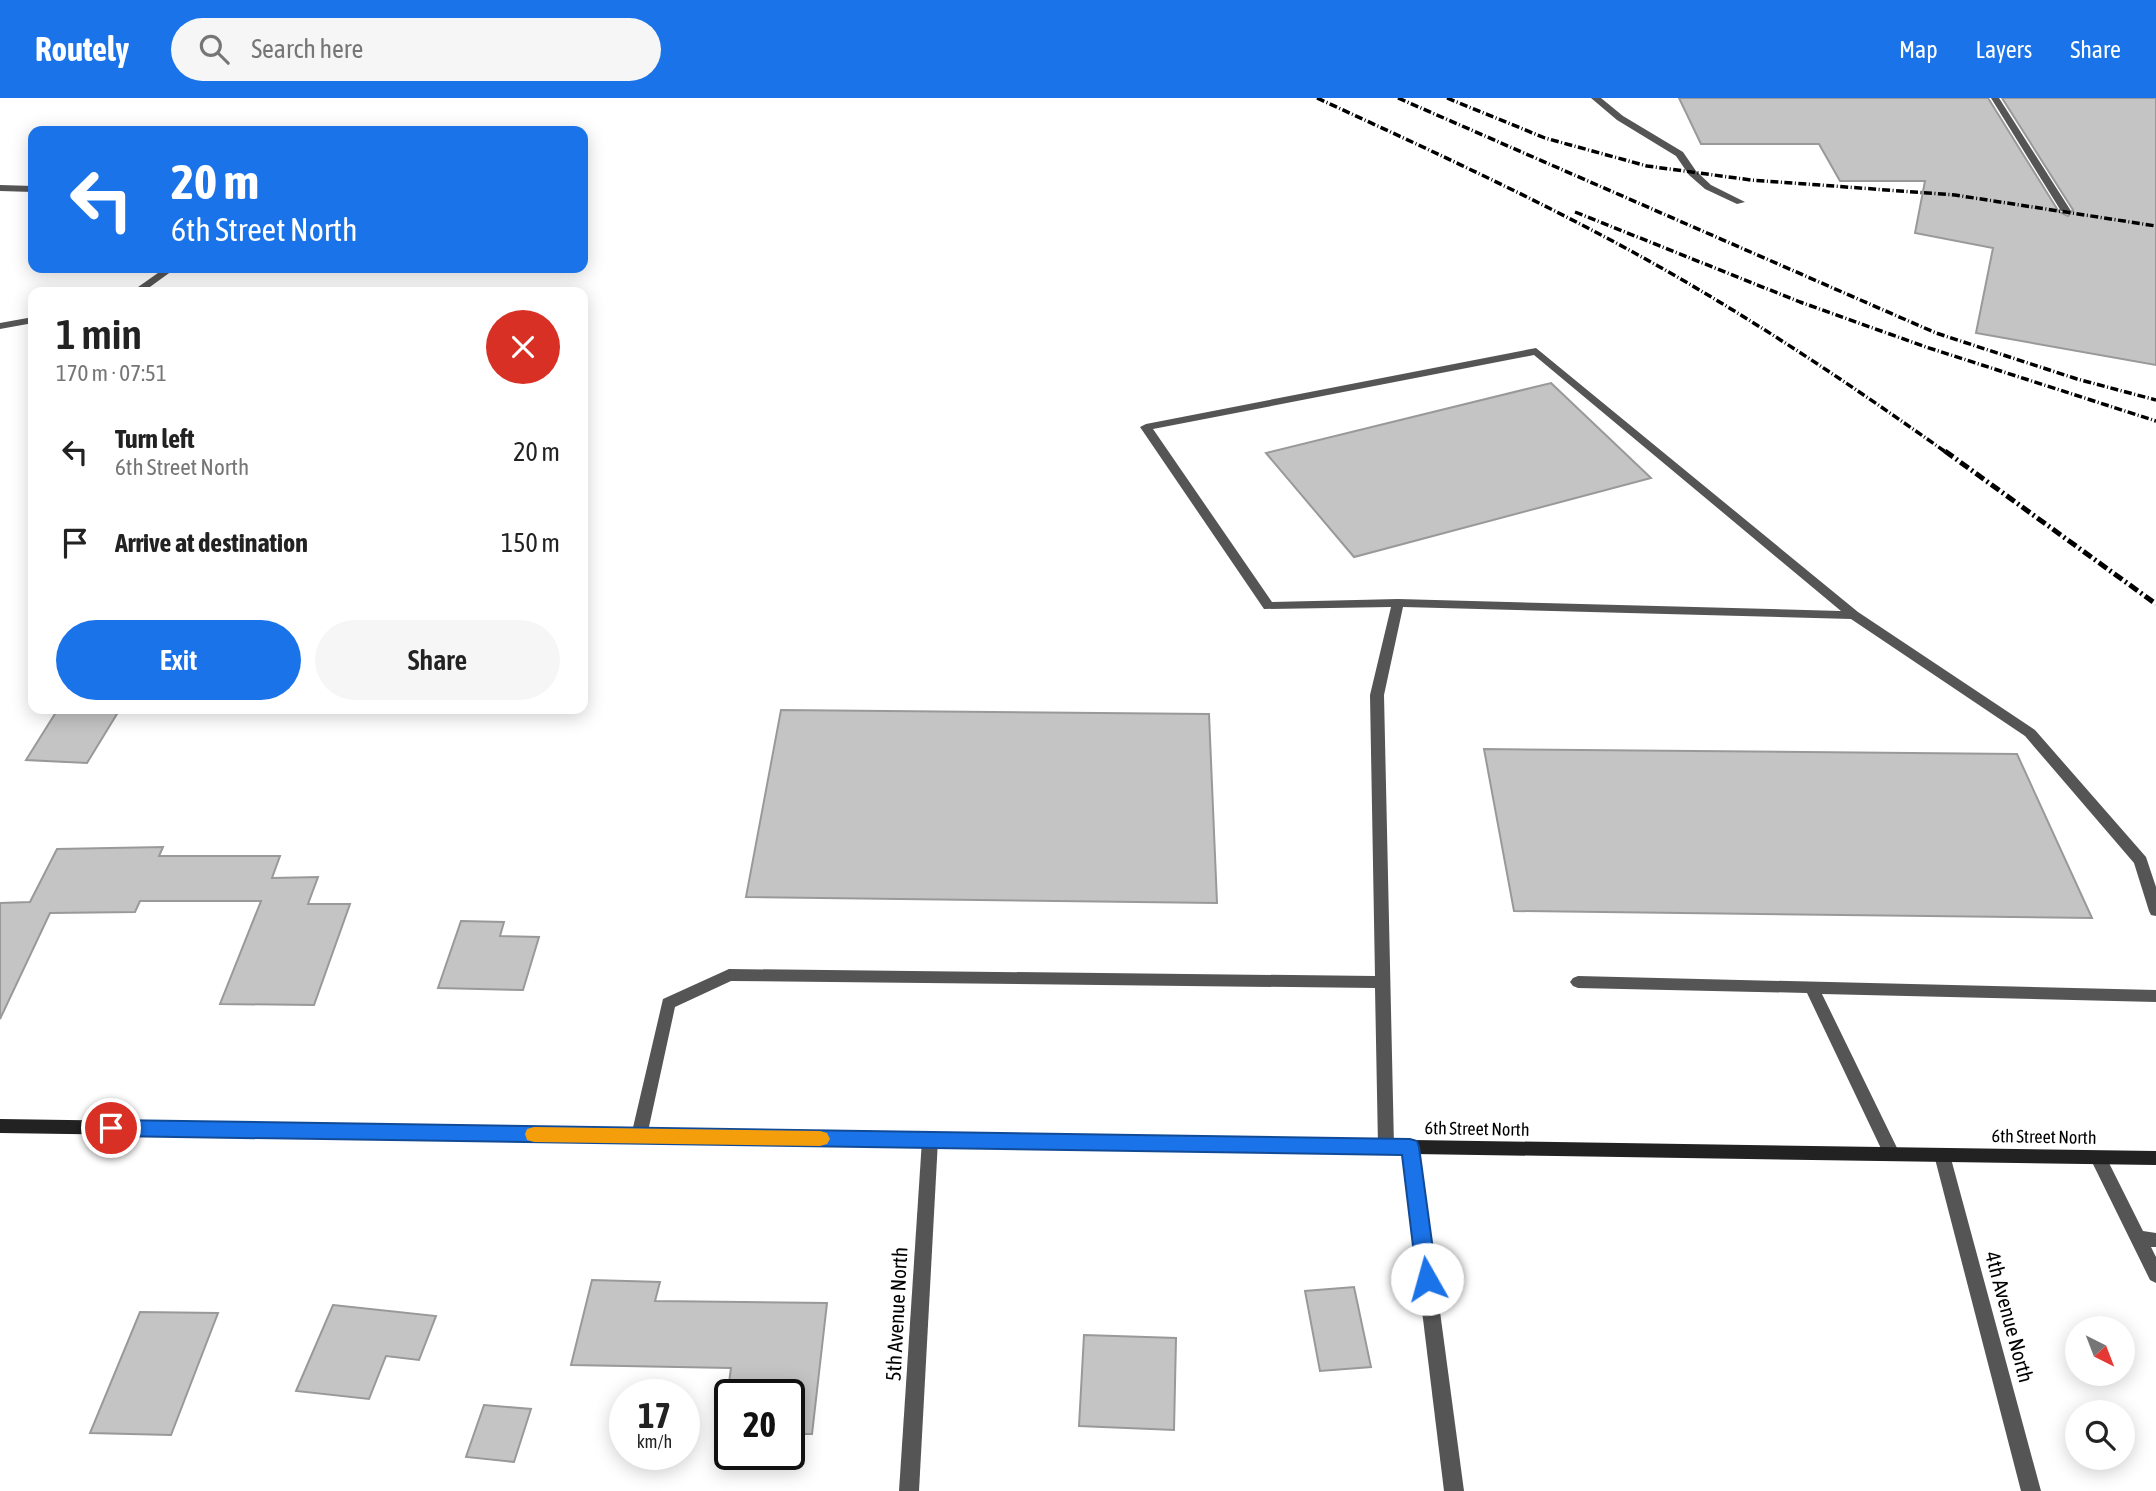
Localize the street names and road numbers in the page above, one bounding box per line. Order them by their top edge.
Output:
street label: 6th Street North [1424,1117,1530,1140]
street label: 6th Street North [1991,1125,2097,1148]
street label: 5th Avenue North [880,1246,912,1382]
street label: 4th Avenue North [1981,1249,2039,1385]

